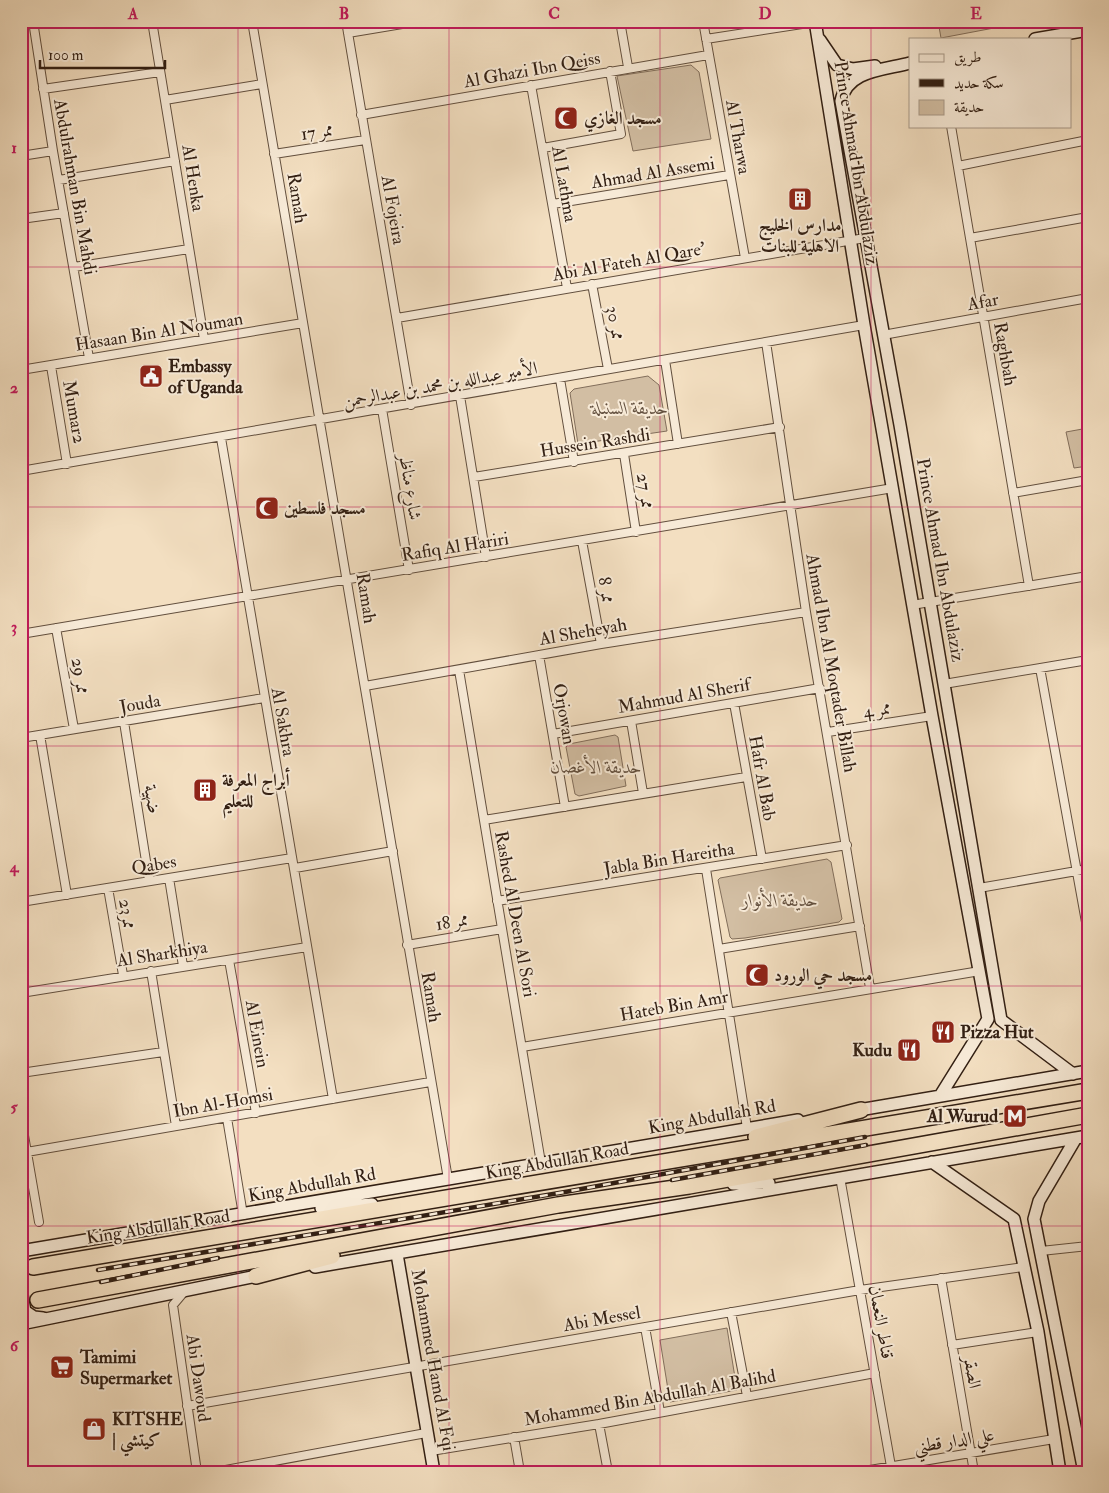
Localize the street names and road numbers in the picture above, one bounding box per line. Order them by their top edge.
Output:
street label: Al Ghazi Ibn Qeiss [461,47,602,93]
street label: Prince Ahmad Ibn Abdulaziz [828,59,884,267]
street label: Abdulrahman Bin Mahdi [48,96,102,277]
street label: Al Tharwa [720,97,756,177]
street label: ممر 17 [299,118,335,146]
street label: Al Henka [176,142,210,213]
street label: Al Lathma [546,143,582,224]
street label: Ahmad Al Assemi [589,152,717,194]
street label: Ramah [282,171,312,226]
street label: Al Fojeira [375,173,411,247]
street label: Abi Al Fateh Al Qare' [550,237,708,287]
street label: Afar [965,288,1001,316]
street label: ممر 30 [600,304,630,342]
street label: Hasaan Bin Al Nouman [73,307,245,357]
street label: Raghbah [988,320,1022,388]
street label: الأمير عبدالله بن محمد بن عبدالرحمن [341,355,539,413]
street label: Mumar2 [57,379,91,445]
street label: Hussein Rashdi [538,423,652,463]
street label: شارع مناظر [390,450,427,522]
street label: Prince Ahmad Ibn Abdulaziz [911,456,969,664]
street label: ممر 27 [631,472,659,510]
street label: Rafiq Al Hariri [400,527,511,567]
street label: Ahmad Ibn Al Moqtader Billah [800,551,862,775]
street label: Ramah [351,571,381,626]
street label: ممر 8 [592,575,620,605]
street label: Al Sheheyah [536,613,629,651]
street label: ممر 29 [66,656,94,696]
street label: Mahmud Al Sherif [616,672,755,719]
street label: Orjowan [547,682,581,746]
street label: Al Sakhra [265,685,300,759]
street label: Jouda [117,689,163,719]
street label: ممر 4 [861,696,893,724]
street label: Hafr Al Bab [743,733,781,823]
street label: ضهية [138,783,166,815]
street label: Rashed Al Deen Al Sori [489,829,541,999]
street label: Jabla Bin Hareitha [601,837,737,881]
street label: Qabes [130,850,178,880]
street label: ممر23 [113,897,141,931]
street label: ممر 18 [434,908,470,936]
street label: Al Sharkhiya [114,935,209,973]
street label: Ramah [416,970,446,1025]
street label: Hateb Bin Amr [618,985,730,1027]
street label: Al Einein [240,997,274,1070]
street label: Ibn Al-Homsi [171,1083,275,1123]
street label: King Abdullah Rd [646,1094,778,1140]
street label: King Abdullah Road [483,1137,631,1185]
street label: King Abdullah Rd [246,1162,378,1208]
street label: King Abdullah Road [84,1204,232,1250]
street label: Mohammed Hamd Al Fqi [406,1267,460,1453]
street label: قناطر النعمان [863,1283,899,1361]
street label: Abi Messel [561,1301,643,1337]
street label: Abi Dawoud [180,1332,216,1424]
street label: الصقر [957,1352,986,1390]
street label: Mohammed Bin Abdullah Al Balihd [522,1364,778,1431]
street label: علي الدار قطني [912,1423,997,1464]

